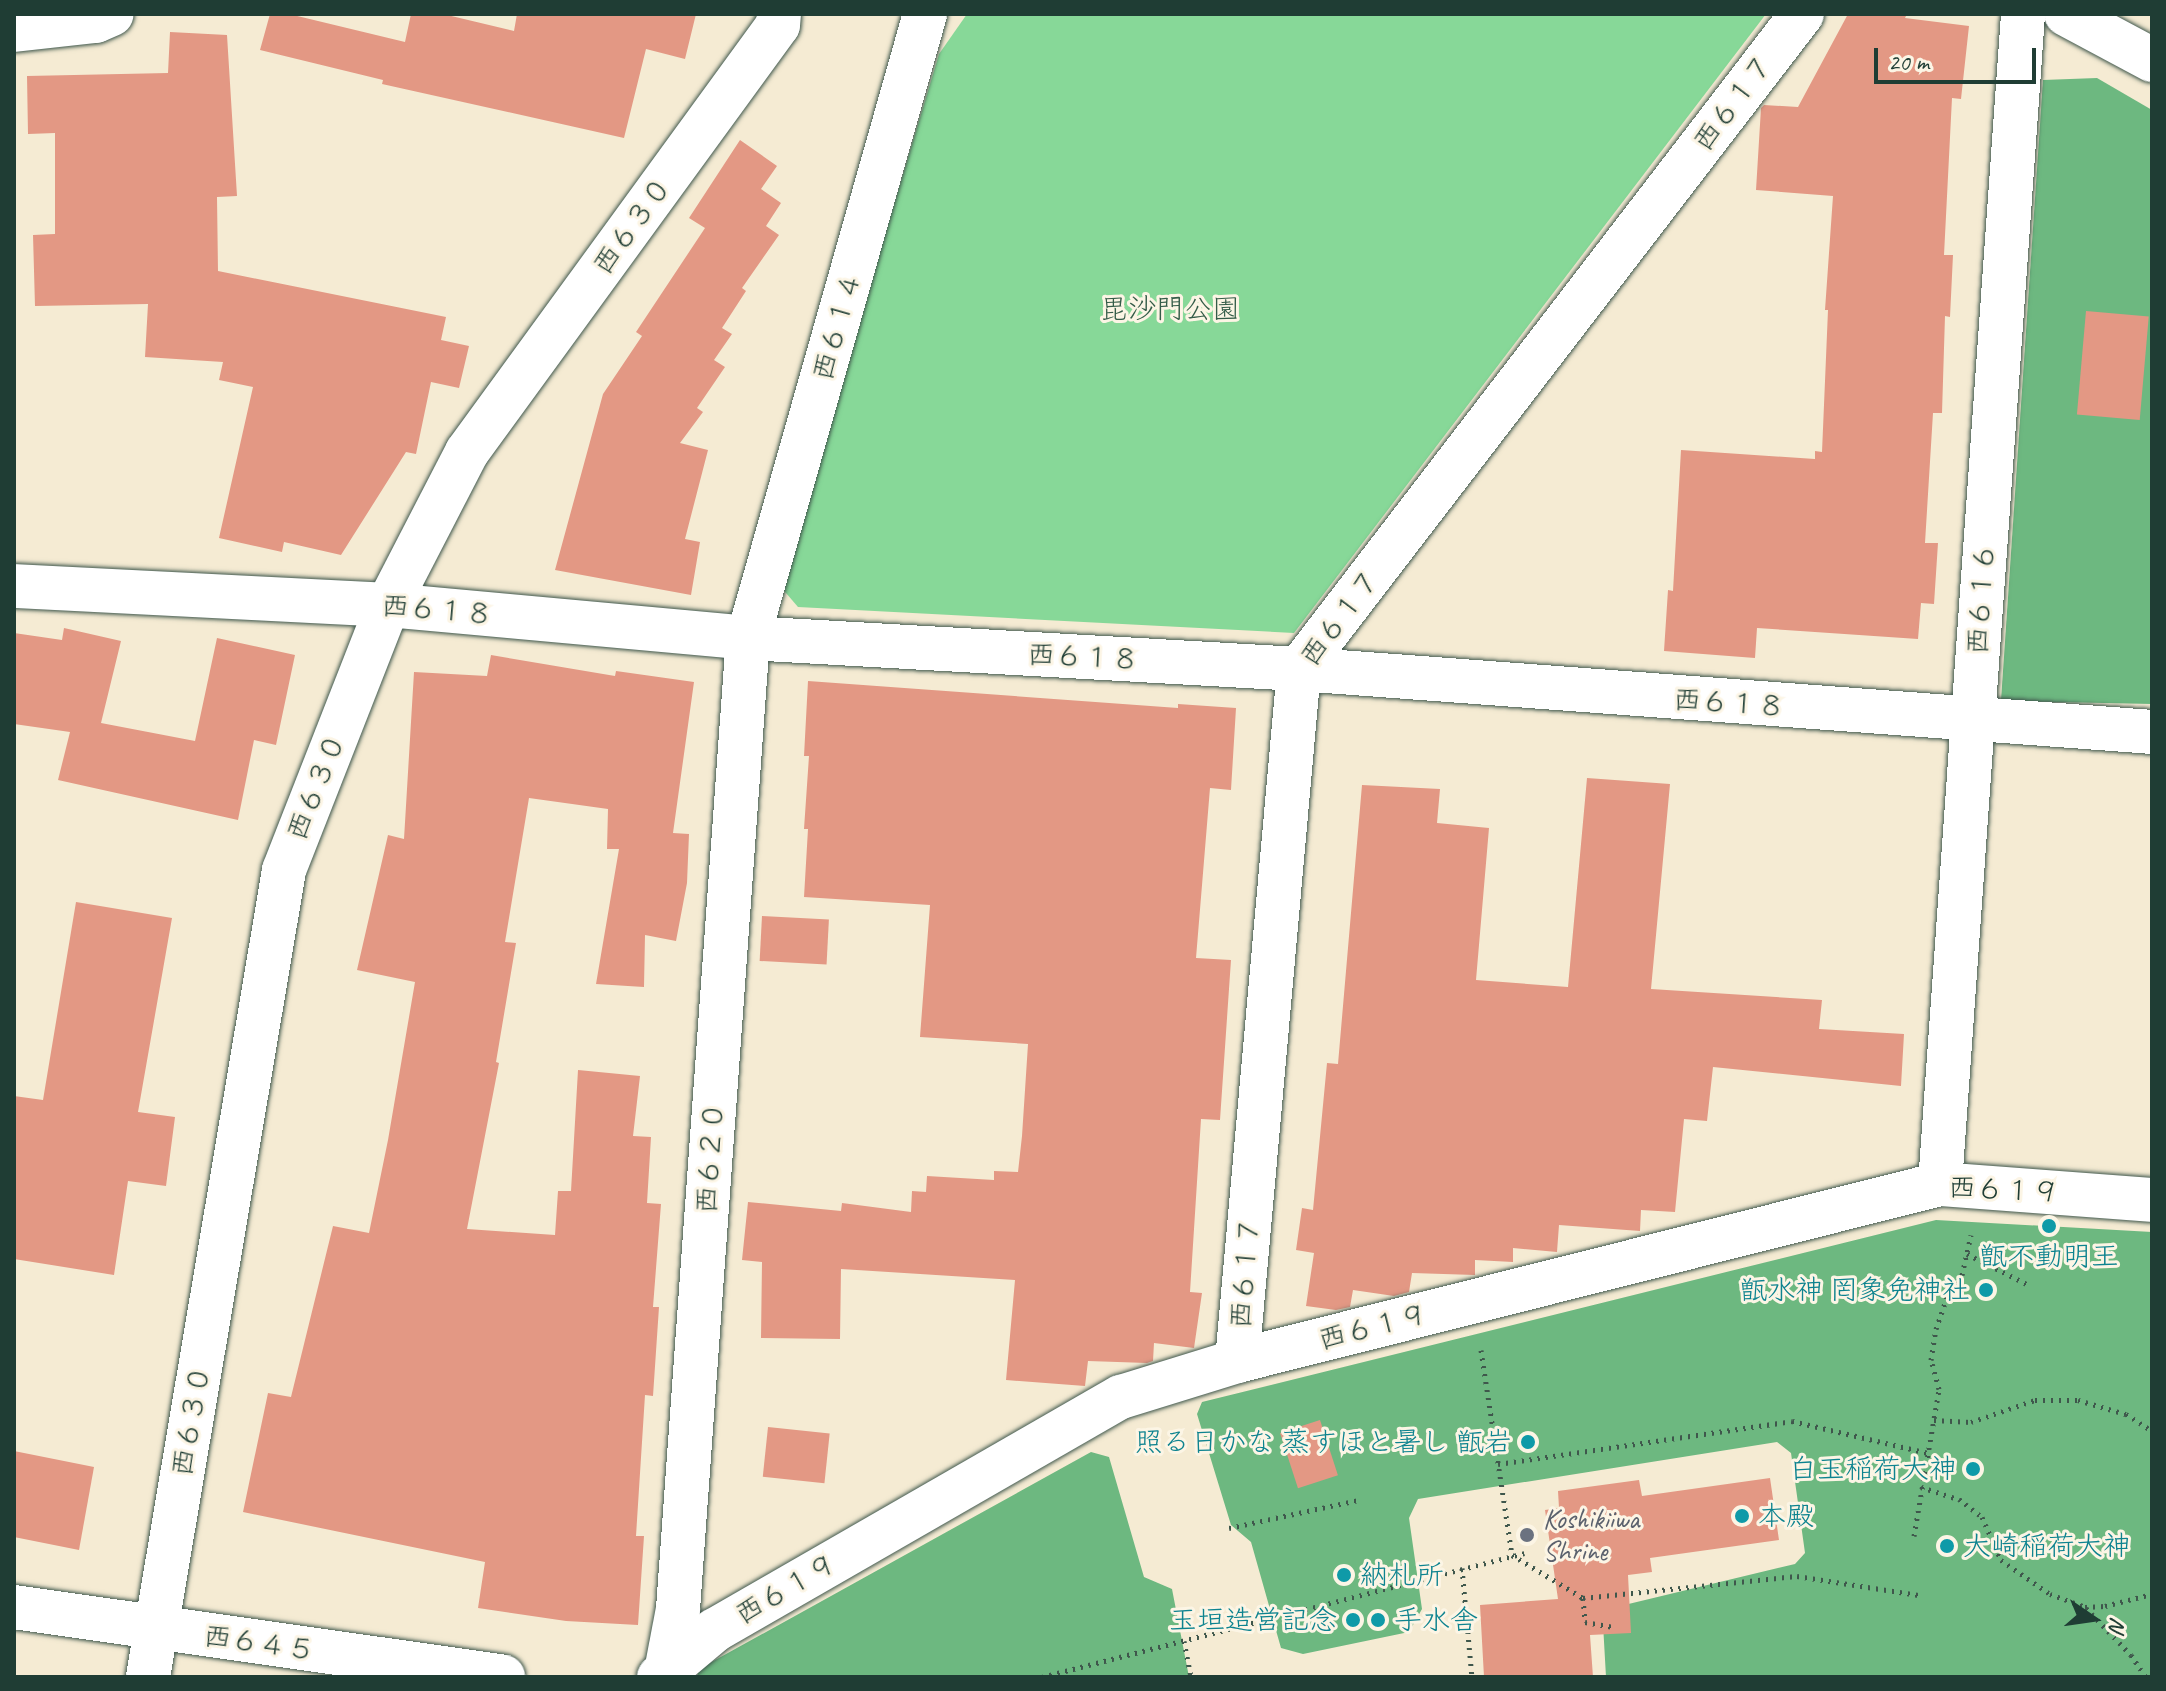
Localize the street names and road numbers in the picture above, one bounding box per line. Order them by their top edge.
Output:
street label: 西６１７ [1686,48,1780,158]
street label: 西６３０ [585,171,679,281]
street label: 西６１４ [805,268,869,384]
street label: 西６１６ [1960,542,2002,656]
street label: 西６１７ [1293,563,1387,673]
street label: 西６１８ [380,588,494,632]
street label: 西６１８ [1026,637,1140,677]
street label: 西６１８ [1672,682,1786,724]
street label: 西６３０ [279,729,353,845]
street label: 西６２０ [689,1101,731,1215]
street label: 西６１９ [1947,1170,2061,1210]
street label: 西６１７ [1223,1216,1267,1330]
street label: 西６１９ [1315,1297,1431,1357]
street label: 西６３０ [165,1363,217,1479]
street label: 西６１９ [729,1546,843,1632]
street label: 西６４５ [201,1619,317,1667]

